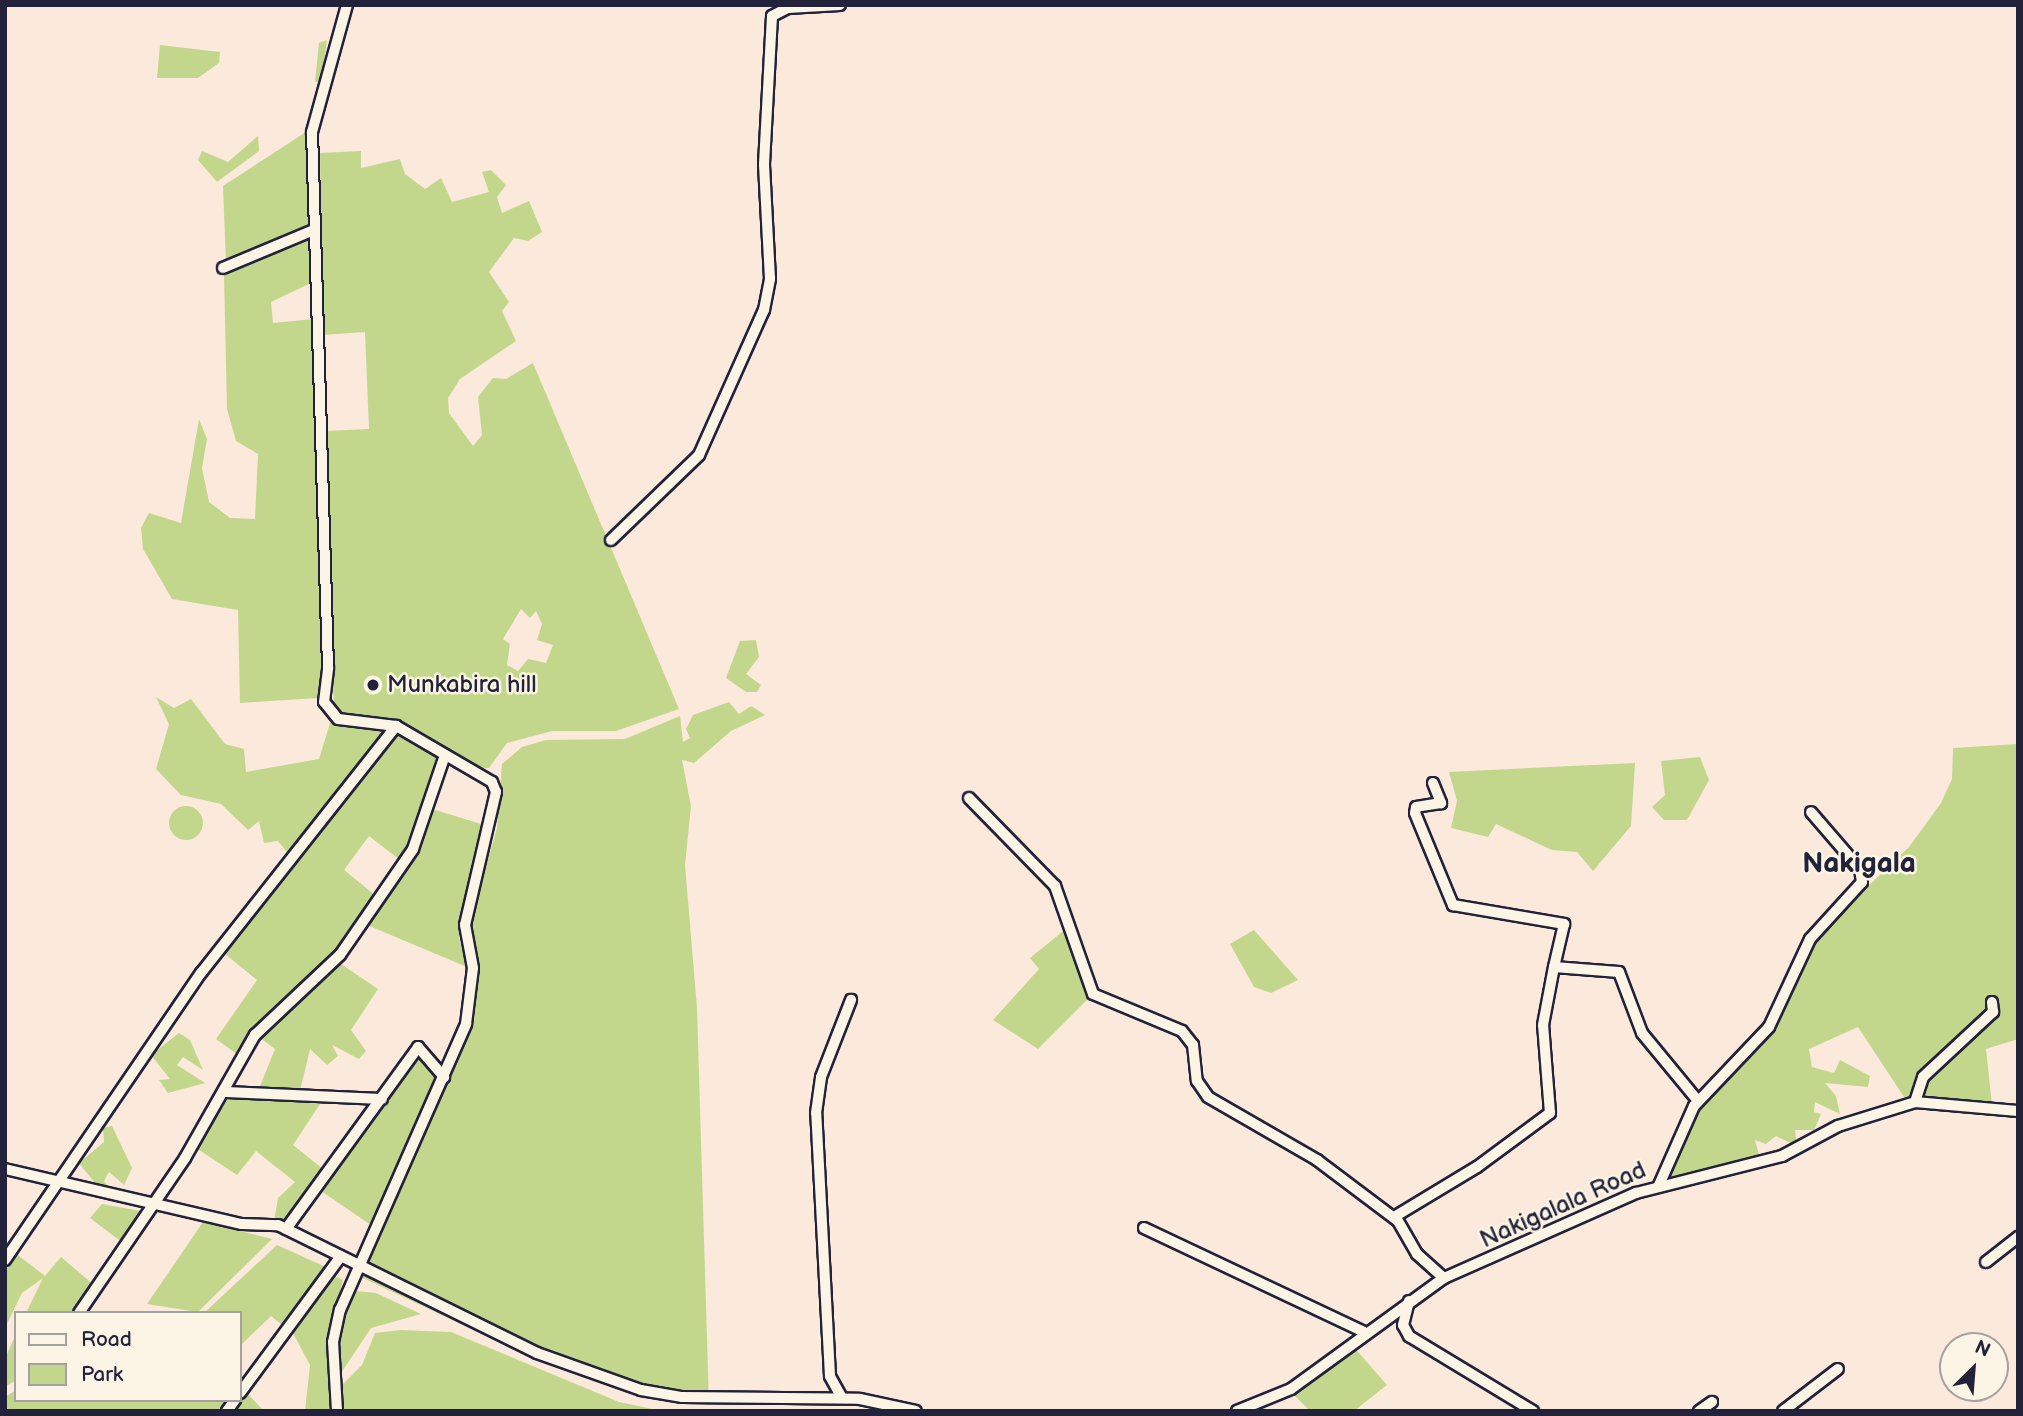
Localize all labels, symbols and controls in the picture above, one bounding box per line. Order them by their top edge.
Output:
place label: Munkabira hill [387,671,537,699]
marker: Munkabira hill [365,677,381,693]
district label: Nakigala [1802,847,1916,881]
street label: Nakigalala Road [1476,1156,1650,1254]
legend [14,1311,242,1402]
text: Road [81,1327,132,1352]
north arrow [1939,1332,2009,1402]
text: N [1971,1336,1994,1363]
text: Park [81,1362,123,1387]

